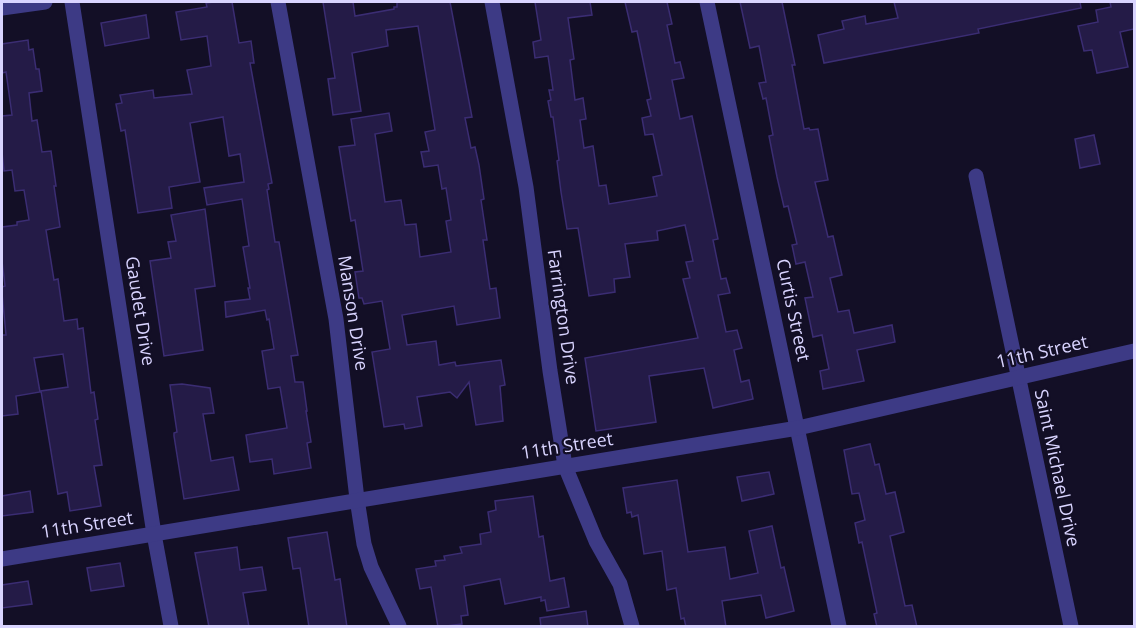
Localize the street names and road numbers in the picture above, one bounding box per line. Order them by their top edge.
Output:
street label: Farrington Drive [543,248,585,386]
street label: Manson Drive [333,253,375,372]
street label: Gaudet Drive [120,254,161,367]
street label: Curtis Street [771,256,817,363]
street label: 11th Street [994,329,1090,373]
street label: Saint Michael Drive [1030,387,1086,549]
street label: 11th Street [519,426,615,464]
street label: 11th Street [39,505,135,543]

